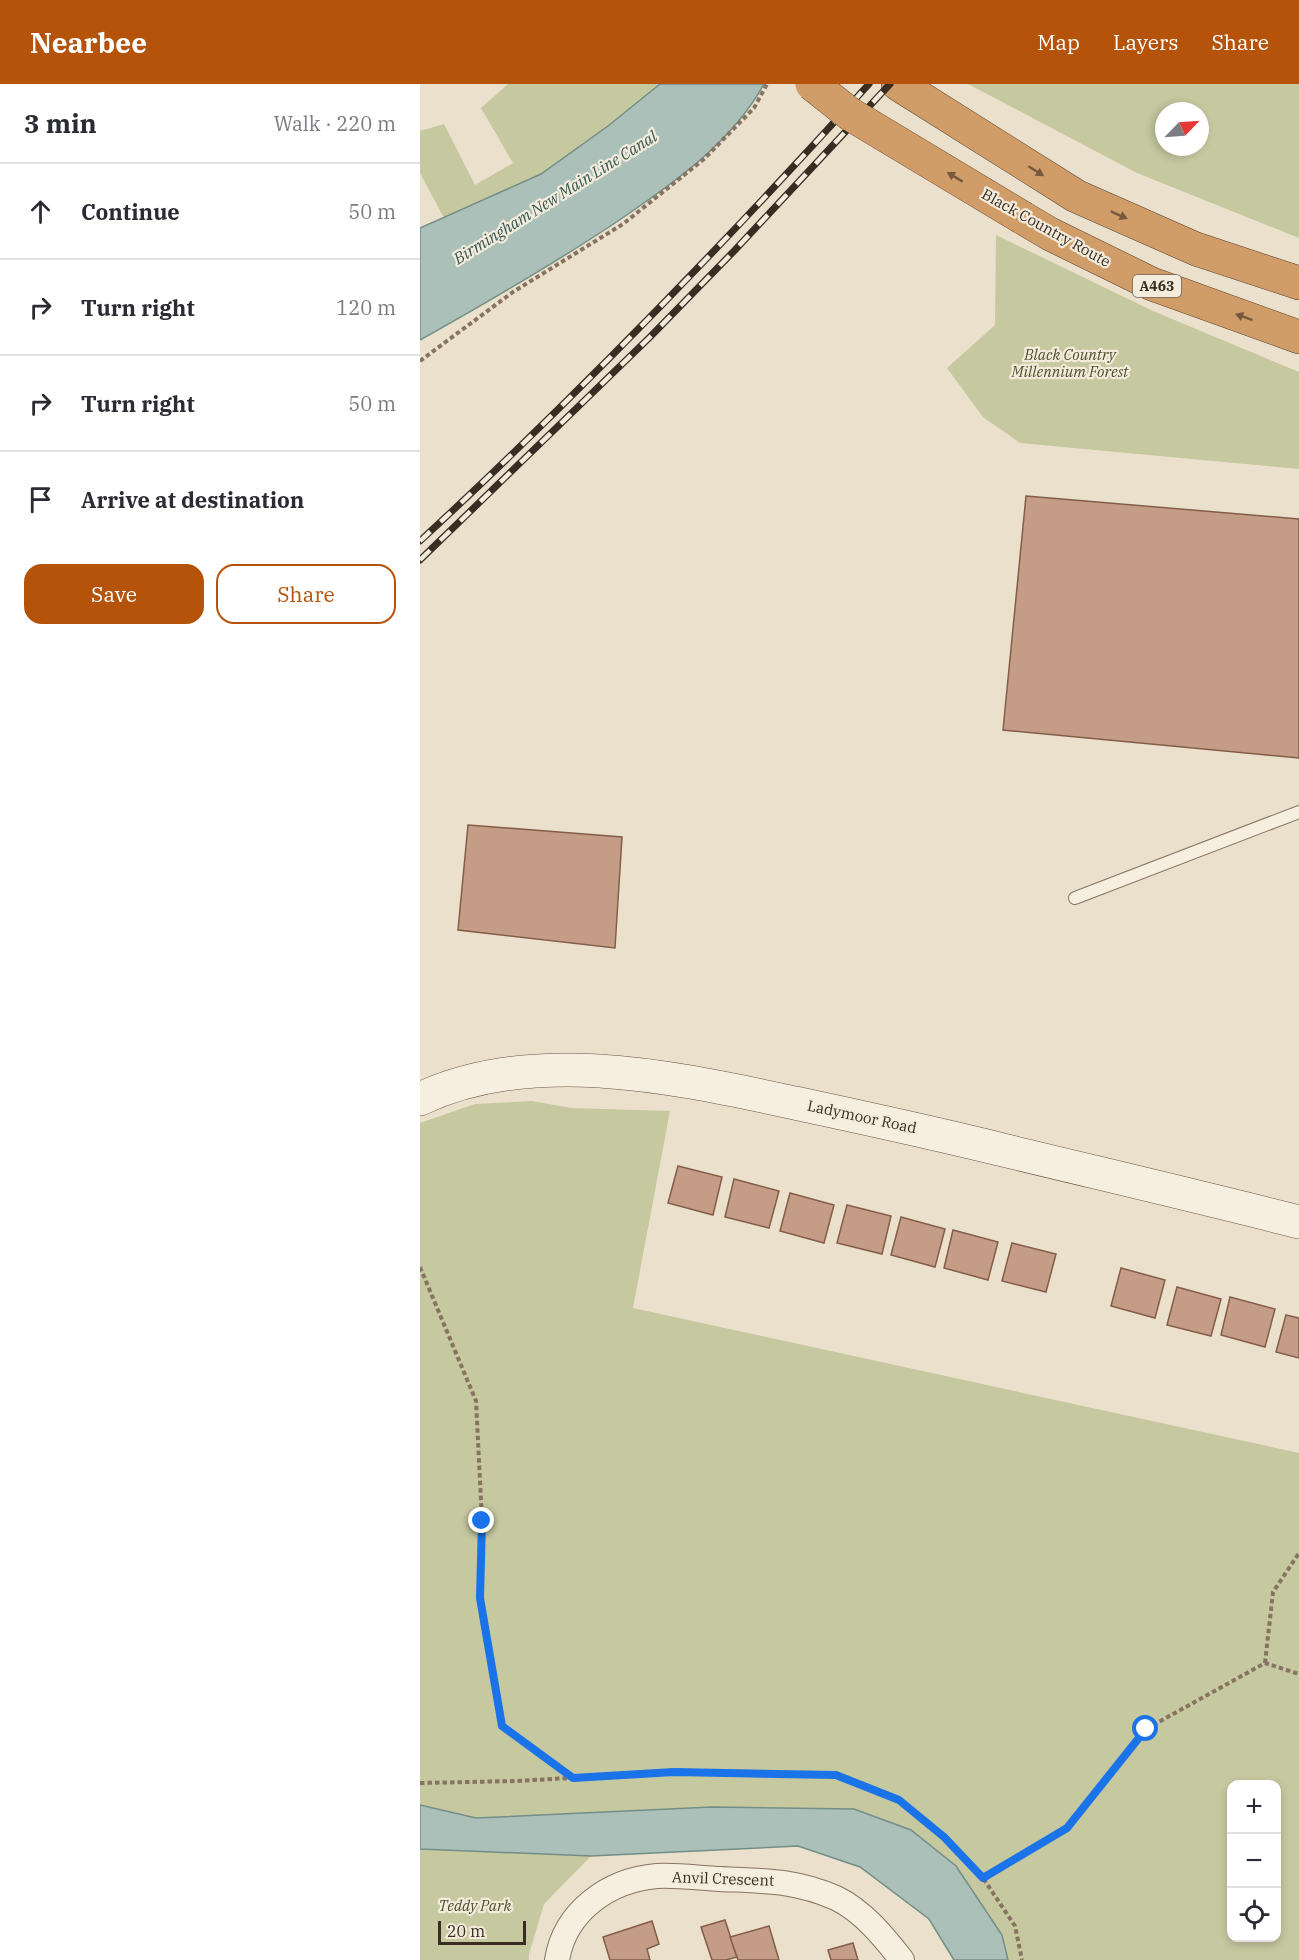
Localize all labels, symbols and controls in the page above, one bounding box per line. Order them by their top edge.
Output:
text: Nearbee [30,24,147,61]
text: Map [1037,28,1080,56]
text: Layers [1113,28,1179,56]
text: Share [1212,28,1269,56]
north arrow [1155,102,1209,156]
text: 3 min [24,106,97,140]
text: Walk · 220 m [274,110,396,137]
water label: Birmingham New Main Line Canal [449,126,661,269]
one-way arrow [1028,165,1044,176]
one-way arrow [946,172,963,182]
street label: Black Country Route [978,184,1114,271]
icon: ahead [24,195,57,228]
text: Continue [81,197,180,226]
text: 50 m [348,198,396,225]
one-way arrow [1111,210,1129,220]
road number: A463 [1133,275,1181,297]
icon: right [24,291,57,324]
text: Turn right [81,293,195,322]
text: 120 m [336,294,396,321]
one-way arrow [1235,312,1253,322]
park label: Black Country Millennium Forest [1011,345,1129,381]
icon: right [24,387,57,420]
text: Turn right [81,389,195,418]
text: 50 m [348,390,396,417]
icon: arrive [24,483,57,516]
text: Arrive at destination [81,485,304,514]
button: Save [24,564,204,624]
button: Share [216,564,396,624]
street label: Ladymoor Road [806,1096,919,1137]
route end [468,1507,494,1533]
route start [1132,1715,1158,1741]
map controls [1227,1780,1281,1942]
button: + [1227,1780,1281,1834]
button: − [1227,1834,1281,1888]
street label: Anvil Crescent [672,1867,775,1890]
button: locate [1227,1888,1281,1942]
park label: Teddy Park [439,1896,511,1915]
scale bar [438,1918,526,1946]
text: 20 m [447,1921,485,1941]

